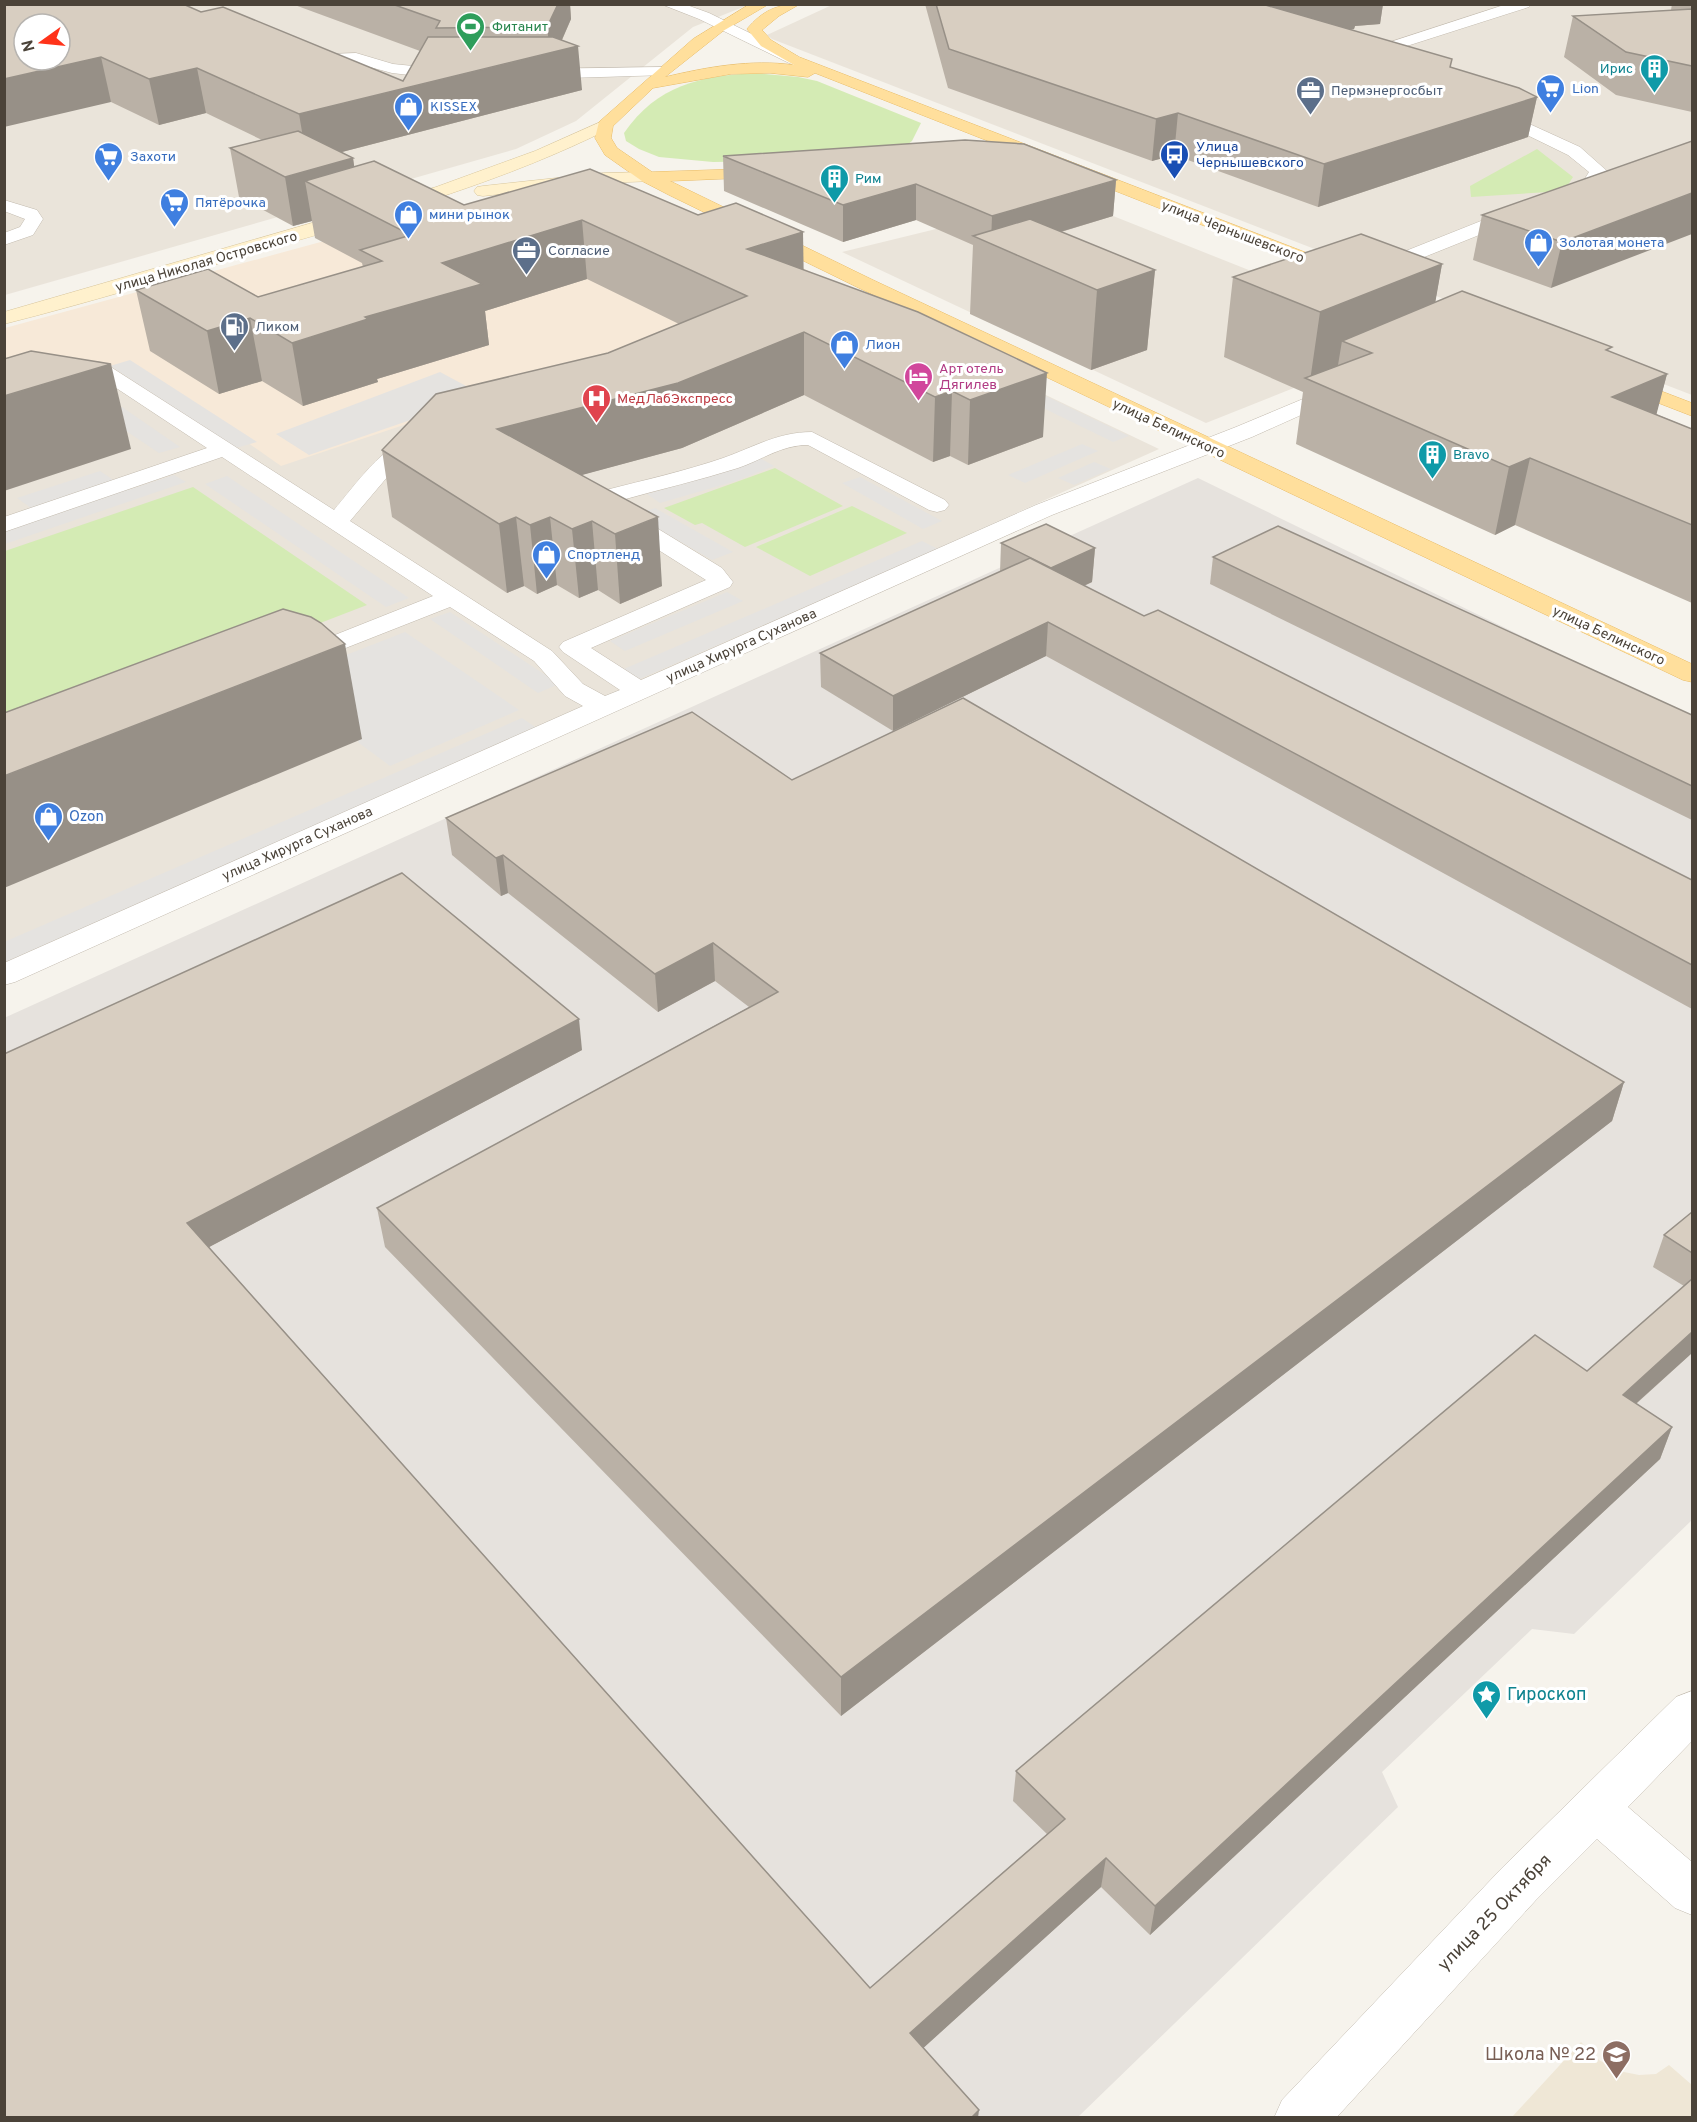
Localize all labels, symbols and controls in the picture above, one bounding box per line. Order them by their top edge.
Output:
sports icon: Фитанит [455,10,487,52]
north arrow [12,12,72,72]
place label: Фитанит [492,19,548,36]
text: N [18,37,41,54]
building icon: Ирис [1638,52,1670,94]
place label: Ирис [1600,61,1633,78]
supermarket icon: Lion [1535,72,1567,114]
office icon: Пермэнергосбыт [1294,74,1326,116]
place label: Lion [1572,81,1599,98]
place label: Пермэнергосбыт [1331,83,1443,100]
shop icon: KISSEX [393,90,425,132]
place label: KISSEX [430,99,477,116]
bus stop icon: Улица Чернышевского [1159,138,1191,180]
place label: Улица Чернышевского [1196,139,1304,172]
supermarket icon: Захоти [93,140,125,182]
place label: Захоти [130,149,176,166]
building icon: Рим [818,162,850,204]
place label: Рим [855,171,882,188]
supermarket icon: Пятёрочка [158,186,190,228]
place label: Пятёрочка [195,195,266,212]
street label: улица Чернышевского [1159,197,1306,268]
shop icon: мини рынок [392,198,424,240]
place label: мини рынок [429,207,510,224]
shop icon: Золотая монета [1522,226,1554,268]
street label: улица Николая Островского [113,228,300,297]
office icon: Согласие [511,234,543,276]
place label: Золотая монета [1559,235,1664,252]
place label: Согласие [548,243,610,260]
fuel station icon: Ликом [218,310,250,352]
place label: Ликом [255,319,299,336]
shop icon: Лион [828,328,860,370]
place label: Лион [865,337,900,354]
hotel icon: Арт отель Дягилев [902,360,934,402]
place label: Арт отель Дягилев [939,361,1004,394]
hospital icon: МедЛабЭкспресс [580,382,612,424]
place label: МедЛабЭкспресс [617,391,733,408]
street label: улица Белинского [1109,396,1228,463]
building icon: Bravo [1416,438,1448,480]
place label: Bravo [1453,447,1490,464]
shop icon: Спортленд [530,538,562,580]
place label: Спортленд [567,547,640,564]
street label: улица Белинского [1549,603,1668,670]
street label: улица Хирурга Суханова [664,605,820,687]
shop icon: Ozon [32,800,64,842]
street label: улица Хирурга Суханова [220,803,376,885]
place label: Ozon [69,808,104,827]
place icon: Гироскоп [1470,1678,1502,1720]
place label: Гироскоп [1507,1684,1587,1707]
street label: улица 25 Октября [1433,1849,1557,1977]
school or university icon: Школа № 22 [1601,2038,1633,2080]
place label: Школа № 22 [1485,2044,1596,2067]

